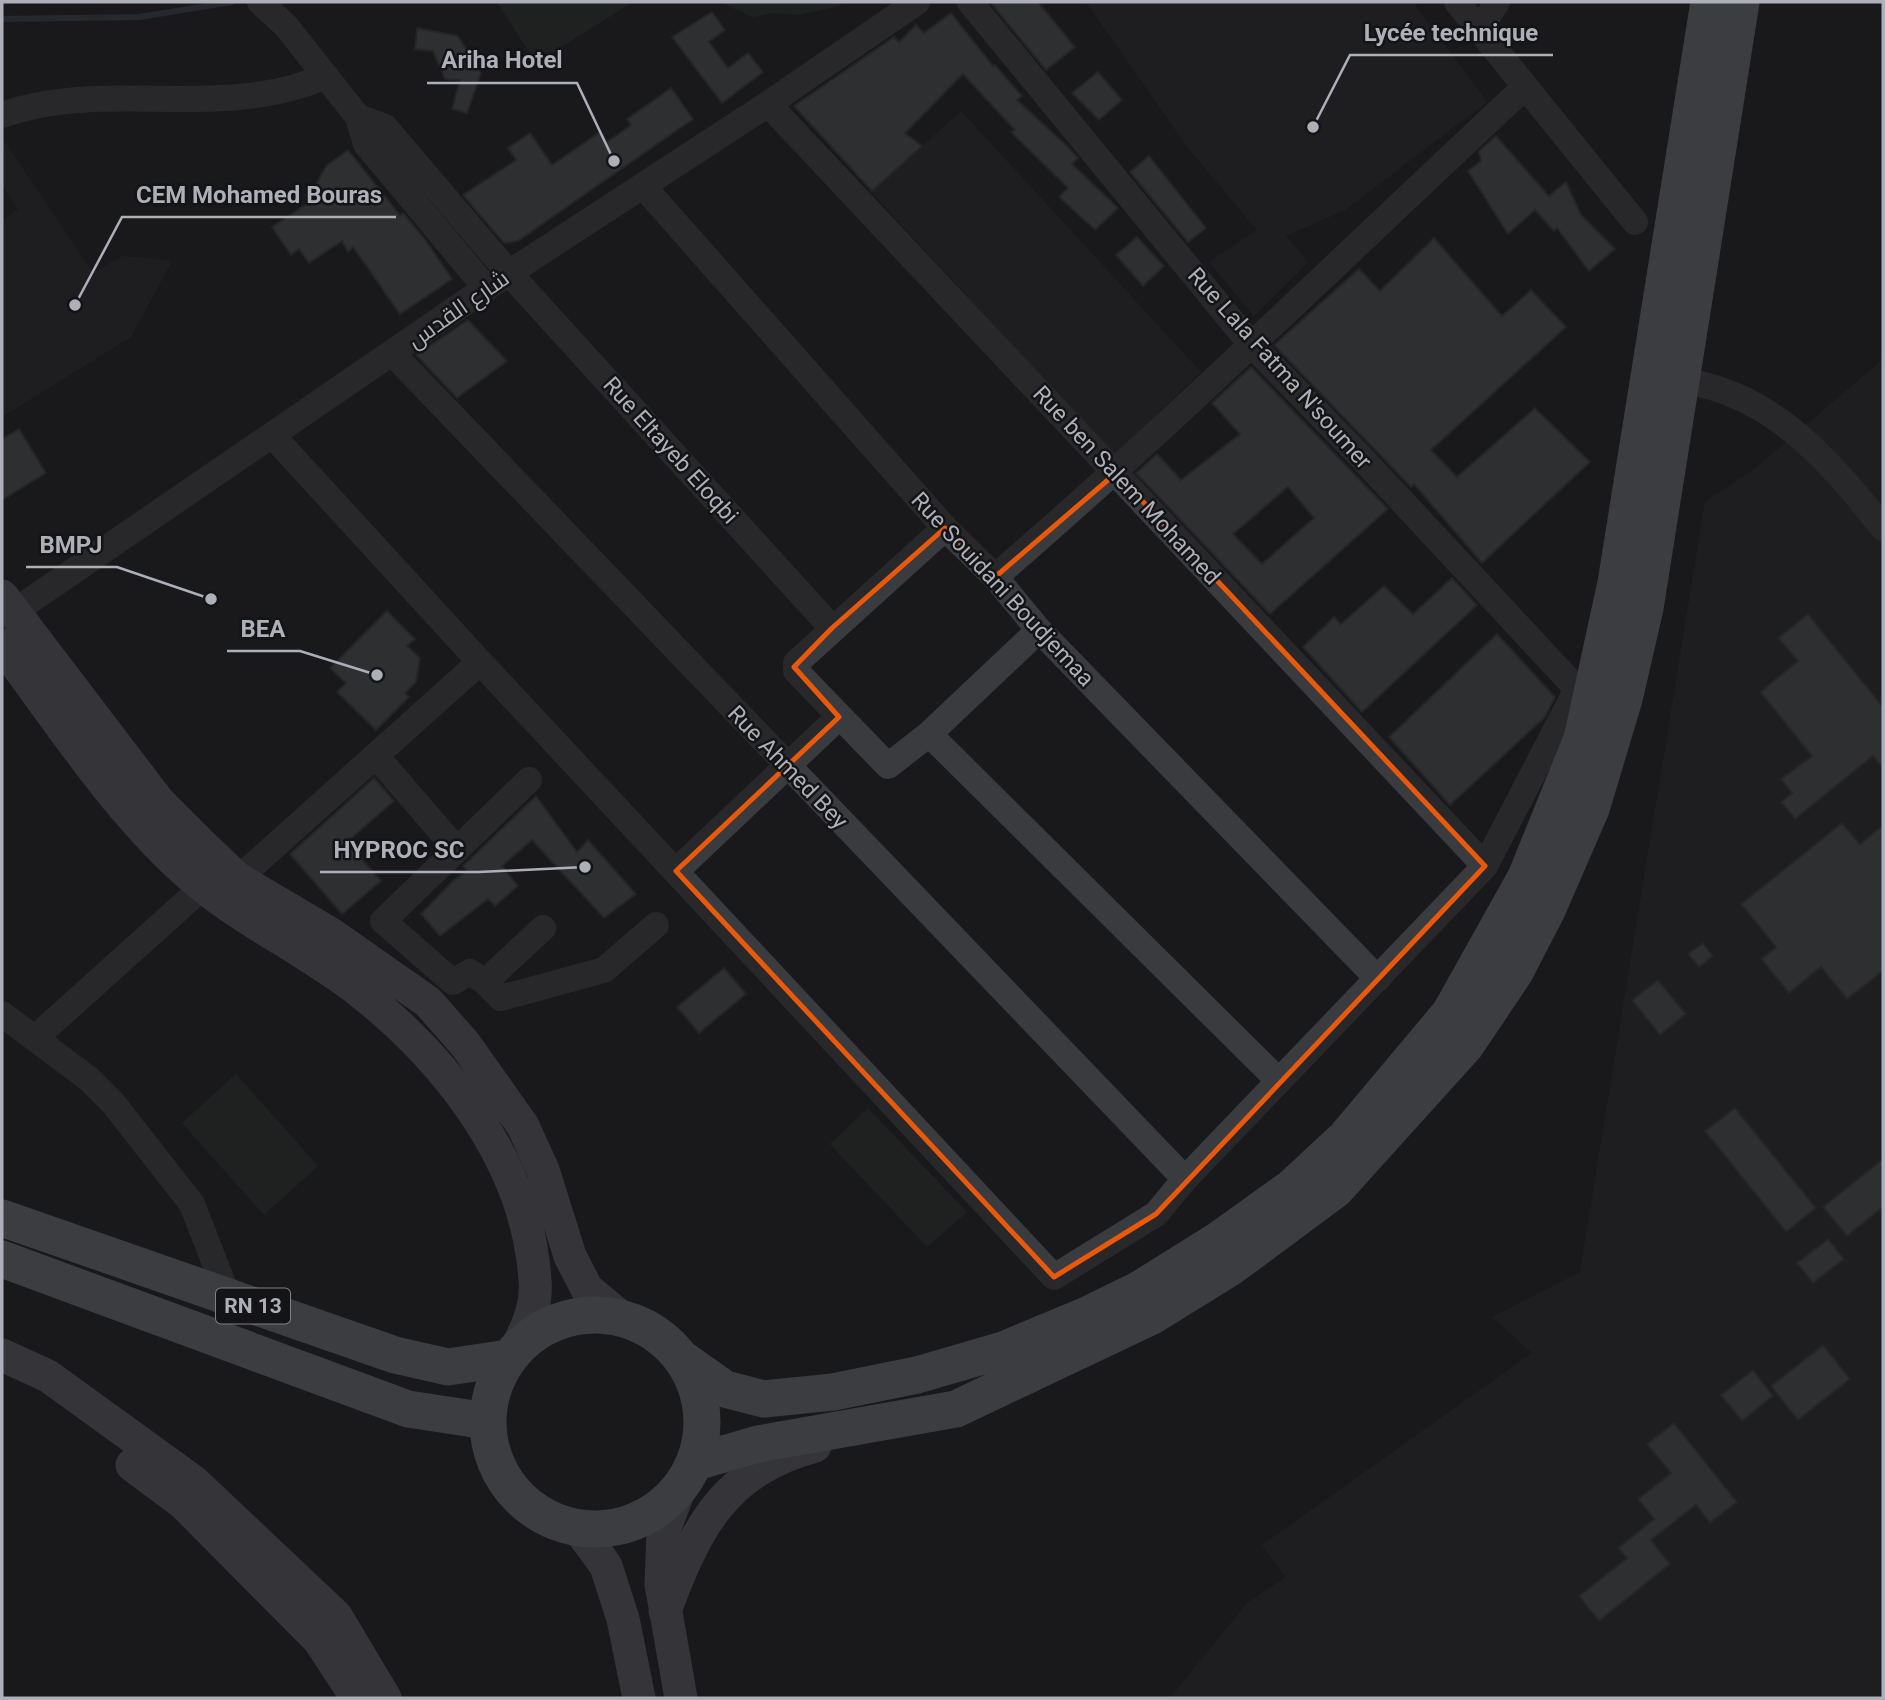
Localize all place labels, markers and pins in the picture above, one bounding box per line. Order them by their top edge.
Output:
callout: Lycée technique [1350,10,1553,55]
callout: Ariha Hotel [427,38,577,83]
callout: CEM Mohamed Bouras [122,172,396,217]
callout: BMPJ [26,522,117,567]
callout: BEA [227,606,300,651]
callout: HYPROC SC [320,827,479,872]

